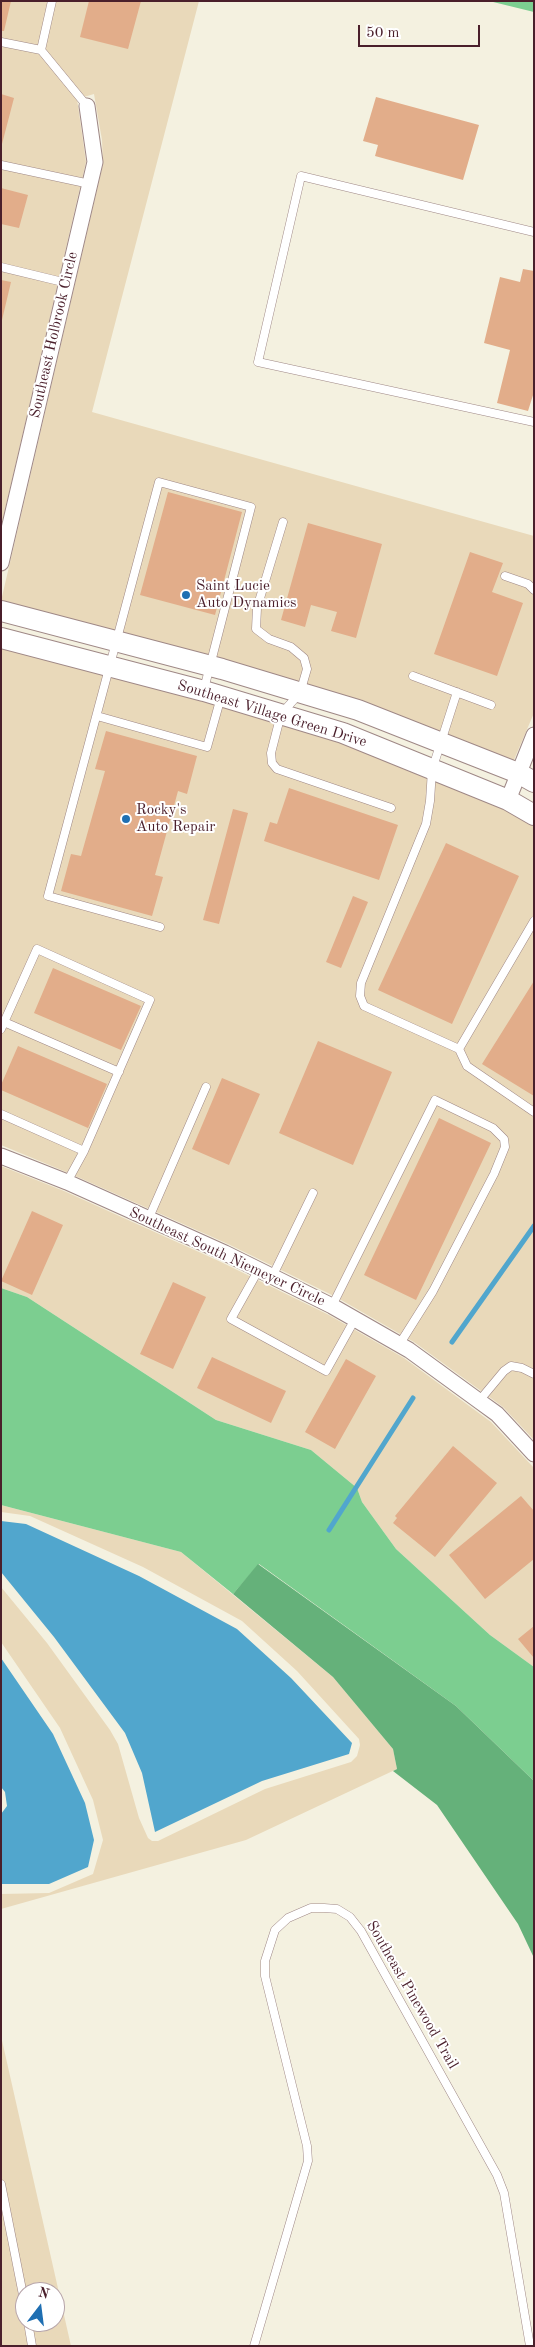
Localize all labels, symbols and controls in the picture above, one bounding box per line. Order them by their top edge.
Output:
scale bar [360,15,482,47]
text: 50 m [366,26,400,41]
street label: Southeast Holbrook Circle [26,250,82,420]
place label: Saint Lucie Auto Dynamics [196,577,297,612]
marker: Saint Lucie Auto Dynamics [180,589,192,601]
street label: Southeast Village Green Drive [175,677,369,751]
place label: Rocky's Auto Repair [136,801,215,836]
marker: Rocky's Auto Repair [120,813,132,825]
street label: Southeast South Niemeyer Circle [126,1204,328,1310]
street label: Southeast Pinewood Trail [362,1918,462,2072]
north arrow [15,2282,65,2332]
text: N [37,2285,51,2302]

